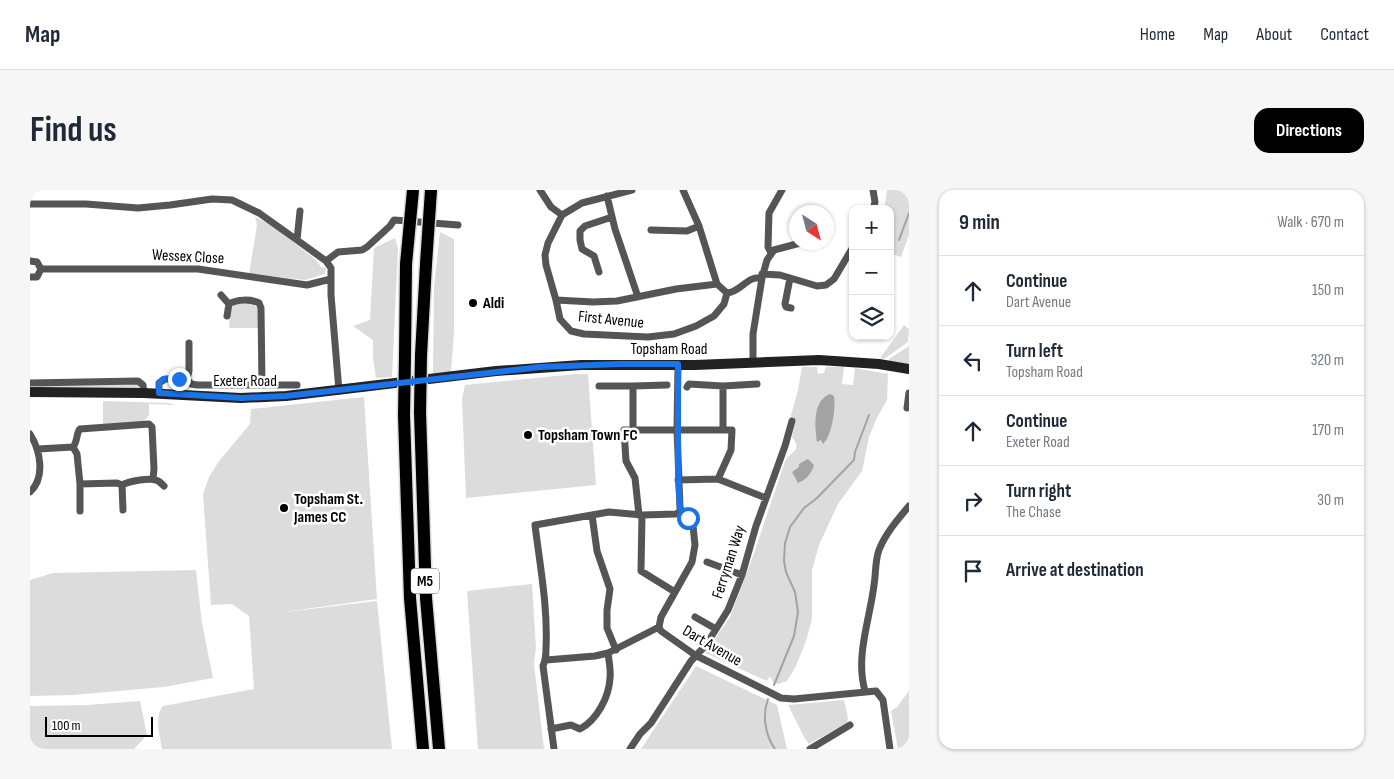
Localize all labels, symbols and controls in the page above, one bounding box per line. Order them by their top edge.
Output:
text: Map [25,20,60,49]
text: Home [1140,24,1175,45]
text: Map [1203,24,1228,45]
text: About [1256,24,1292,45]
text: Contact [1320,24,1369,45]
button: Directions [1254,108,1364,153]
text: Find us [30,109,117,152]
north arrow [789,205,834,250]
map controls [849,205,894,340]
button: + [849,205,894,250]
text: 9 min [959,210,1000,235]
text: Walk · 670 m [1277,213,1344,232]
street label: Wessex Close [151,246,225,268]
button: − [849,250,894,295]
text: Continue [1006,270,1067,293]
icon: ahead [959,277,987,305]
text: 150 m [1312,281,1344,300]
text: Dart Avenue [1006,293,1071,312]
place label: Aldi [482,294,504,313]
button: layers [849,295,894,340]
marker: Aldi [467,297,479,309]
street label: First Avenue [577,307,645,333]
street label: Topsham Road [631,340,707,359]
text: Turn left [1006,340,1063,363]
icon: left [959,347,987,375]
text: 320 m [1311,351,1344,370]
text: Topsham Road [1006,363,1083,382]
route end [168,368,191,391]
street label: Exeter Road [213,372,277,391]
text: Continue [1006,410,1067,433]
icon: ahead [959,417,987,445]
text: 170 m [1312,421,1344,440]
place label: Topsham Town FC [538,426,638,445]
marker: Topsham Town FC [522,429,534,441]
text: Exeter Road [1006,433,1070,452]
text: Turn right [1006,480,1071,503]
icon: right [959,487,987,515]
place label: Topsham St. James CC [293,490,363,527]
text: 30 m [1317,491,1344,510]
marker: Topsham St. James CC [278,502,290,514]
text: The Chase [1006,503,1061,522]
route start [677,507,700,530]
street label: Ferryman Way [708,523,750,601]
icon: arrive [959,557,987,585]
text: Arrive at destination [1006,559,1144,582]
road number: M5 [411,568,439,594]
street label: Dart Avenue [679,621,745,671]
scale bar [45,714,152,737]
text: 100 m [52,717,81,734]

